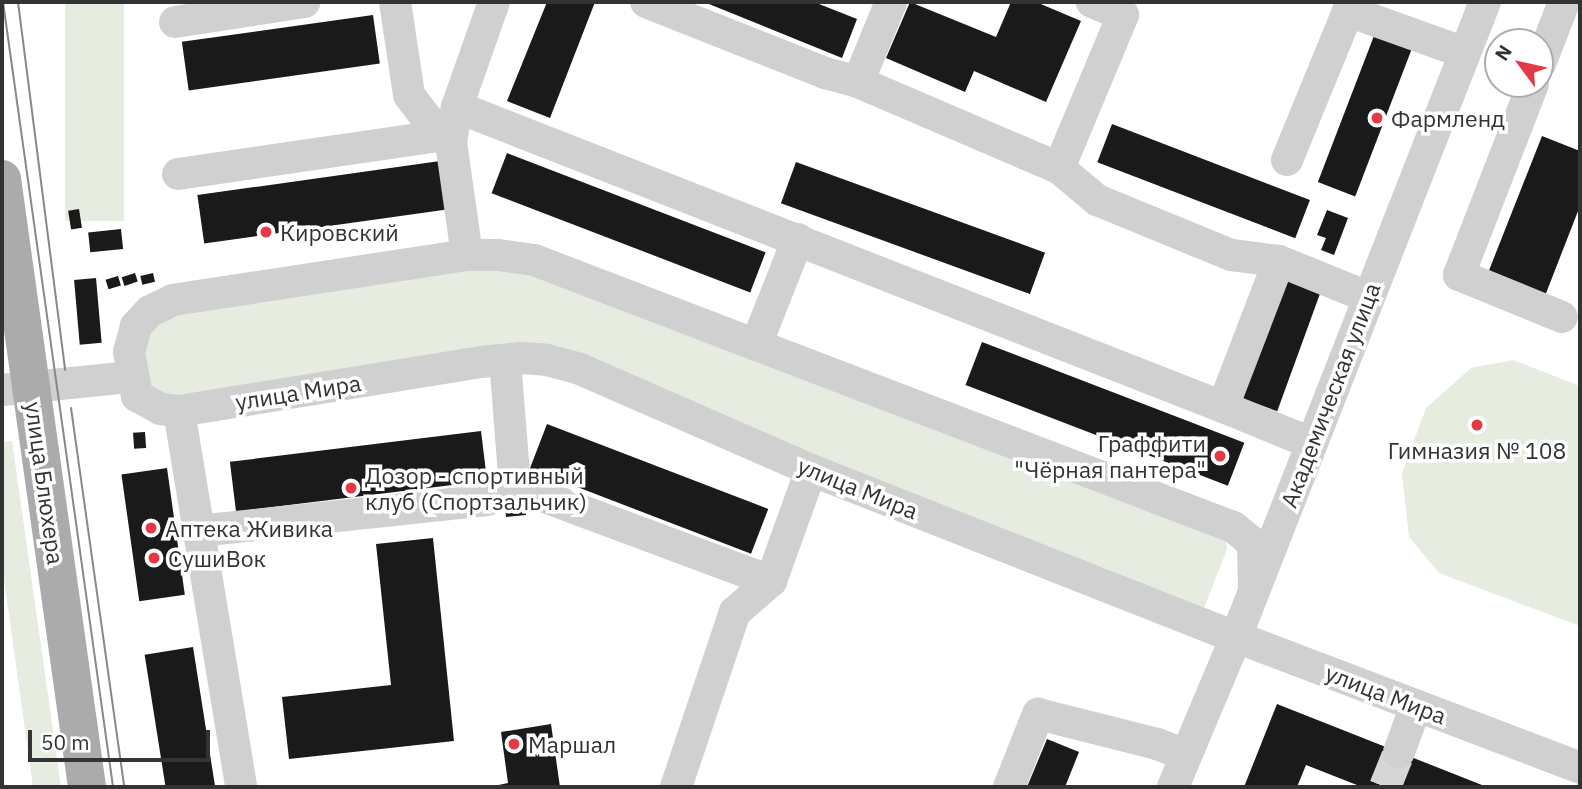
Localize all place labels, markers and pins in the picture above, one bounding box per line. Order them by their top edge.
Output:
place label: Фармленд [1391,104,1505,132]
marker: Фармленд [1369,110,1385,126]
place label: Кировский [280,218,399,246]
marker: Кировский [258,224,274,240]
marker: Гимназия № 108 [1469,417,1485,433]
place label: Граффити "Чёрная пантера" [1014,429,1206,483]
place label: Гимназия № 108 [1388,436,1566,464]
marker: Граффити "Чёрная пантера" [1212,448,1228,464]
place label: Дозор - спортивный клуб (Спортзальчик) [365,461,587,515]
marker: Дозор - спортивный клуб (Спортзальчик) [343,480,359,496]
place label: Аптека Живика [165,514,333,542]
marker: Аптека Живика [143,520,159,536]
place label: СушиВок [168,544,266,572]
marker: СушиВок [146,550,162,566]
place label: Маршал [528,730,616,758]
marker: Маршал [506,736,522,752]

